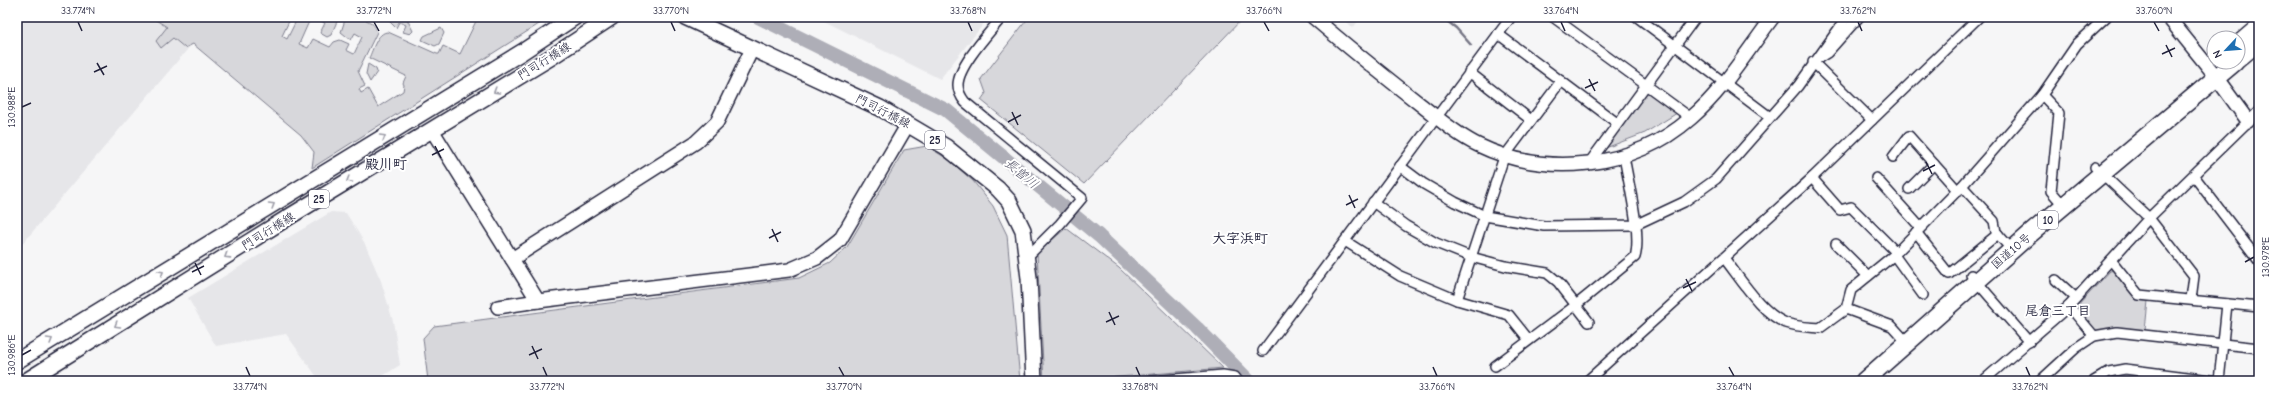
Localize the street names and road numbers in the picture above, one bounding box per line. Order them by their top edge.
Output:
street label: 門司行橋線 [515,39,573,83]
street label: 門司行橋線 [853,91,913,131]
road number: 25 [925,131,945,149]
road number: 25 [309,190,329,208]
street label: 門司行橋線 [239,209,297,253]
road number: 10 [2038,211,2058,229]
street label: 国道10号 [1988,230,2034,272]

